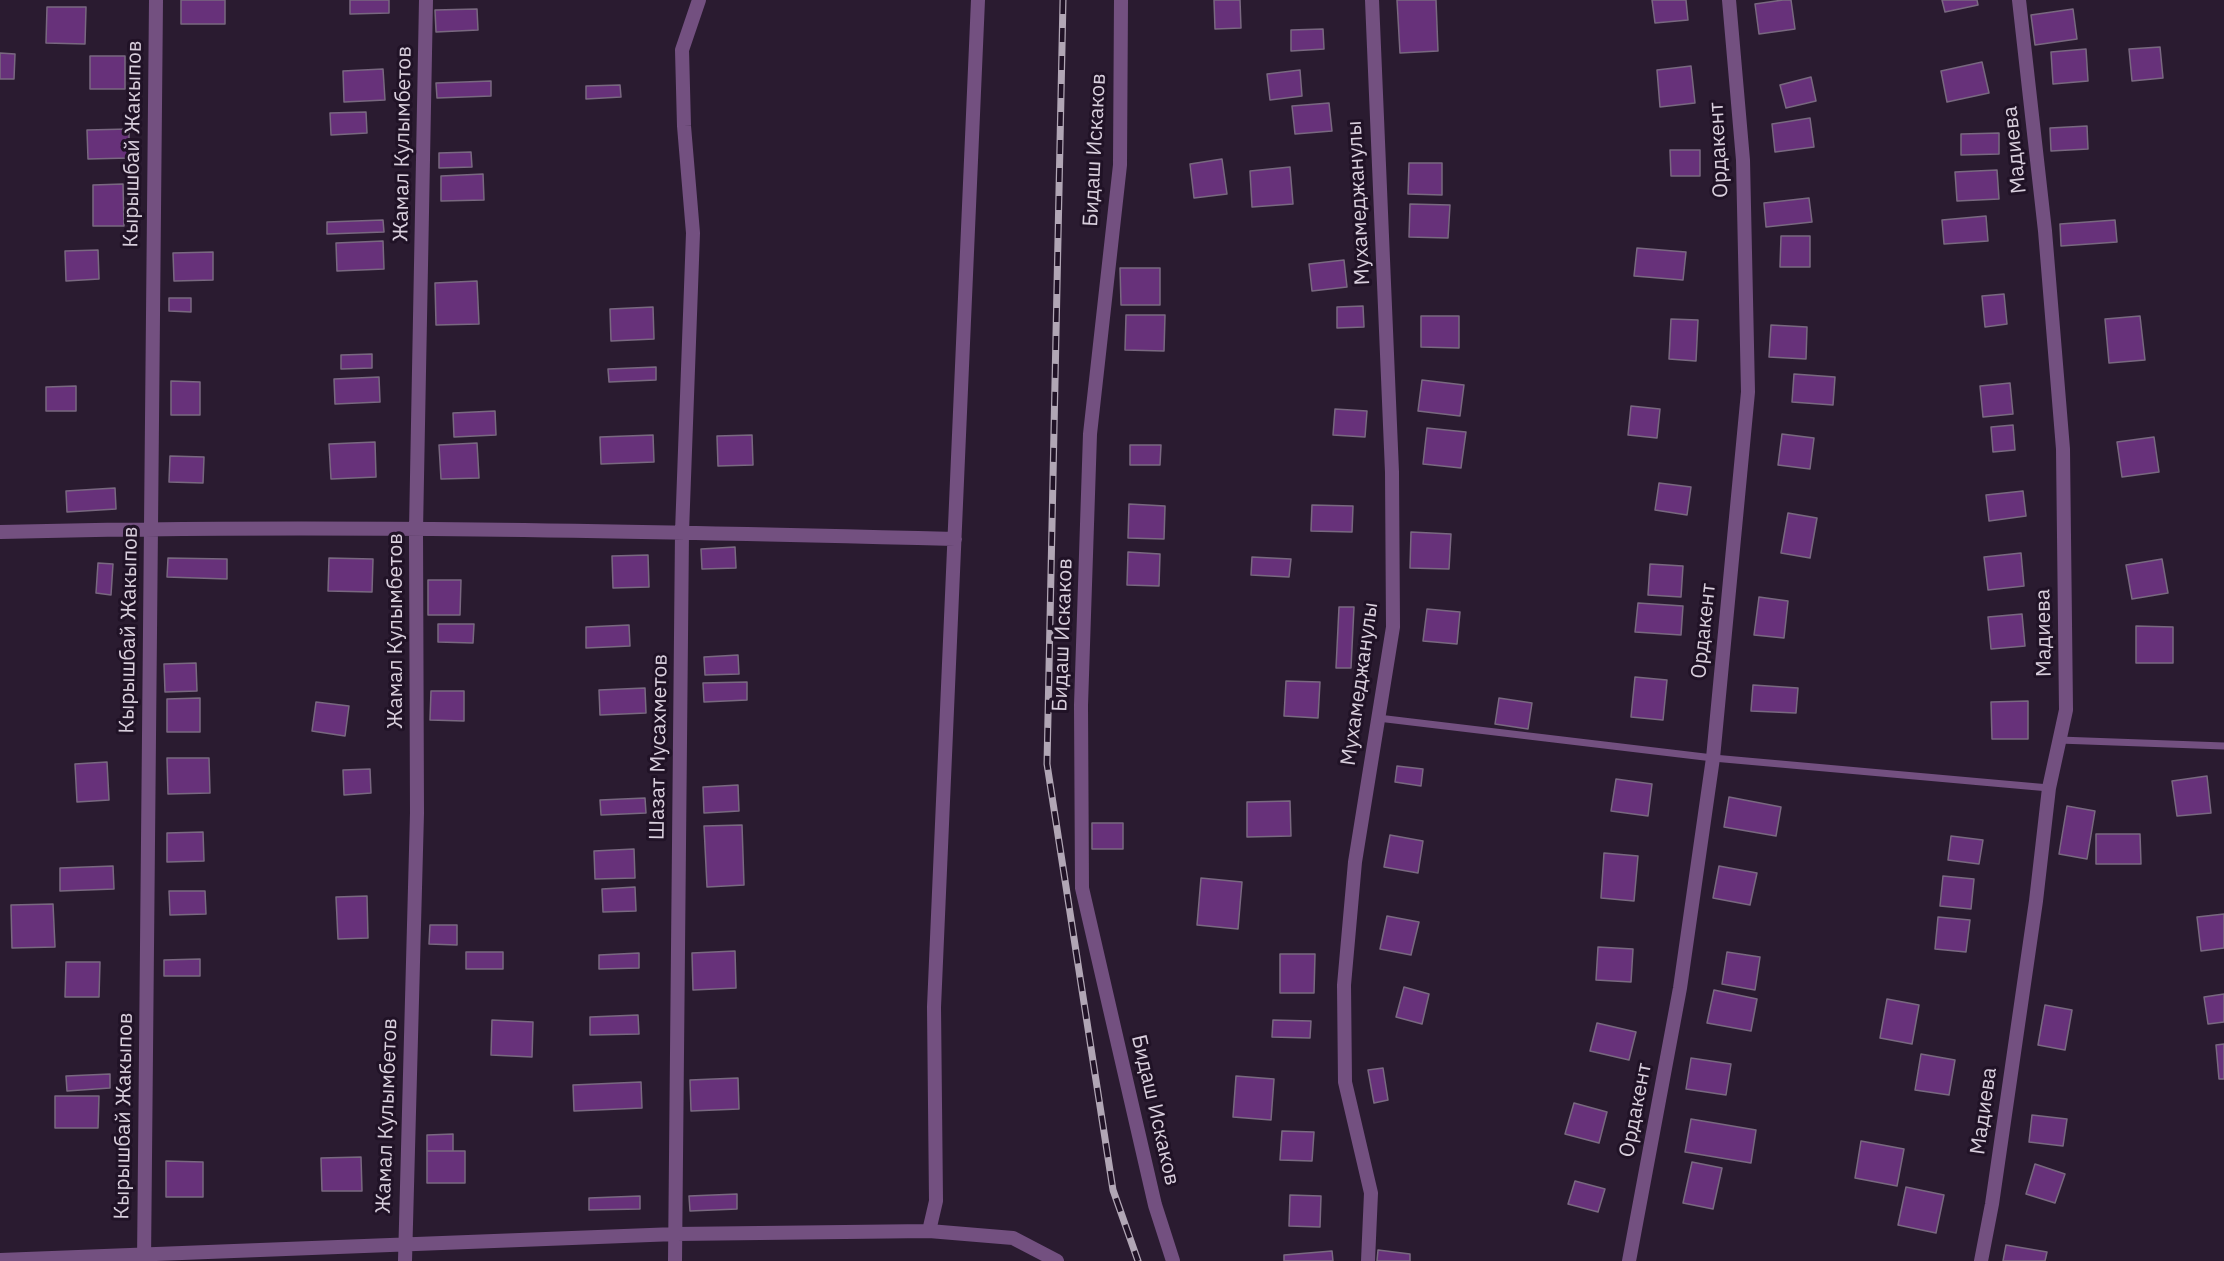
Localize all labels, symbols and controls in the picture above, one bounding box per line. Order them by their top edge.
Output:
street label: Кырышбай Жакыпов [119,40,147,248]
street label: Жамал Кулымбетов [389,46,417,242]
street label: Бидаш Искаков [1078,73,1112,227]
street label: Ордакент [1704,102,1734,198]
street label: Мадиева [1998,105,2032,195]
street label: Мухамеджанулы [1342,120,1376,286]
street label: Кырышбай Жакыпов [115,526,143,734]
street label: Жамал Кулымбетов [383,533,409,729]
street label: Бидаш Искаков [1048,558,1078,712]
street label: Ордакент [1686,582,1722,680]
street label: Мадиева [2031,589,2057,677]
street label: Мухамеджанулы [1336,601,1384,767]
street label: Шазат Мусахметов [645,654,673,840]
street label: Кырышбай Жакыпов [110,1012,138,1220]
street label: Жамал Кулымбетов [371,1018,403,1214]
street label: Бидаш Искаков [1125,1032,1185,1188]
street label: Ордакент [1614,1061,1658,1159]
street label: Мадиева [1965,1066,2003,1156]

